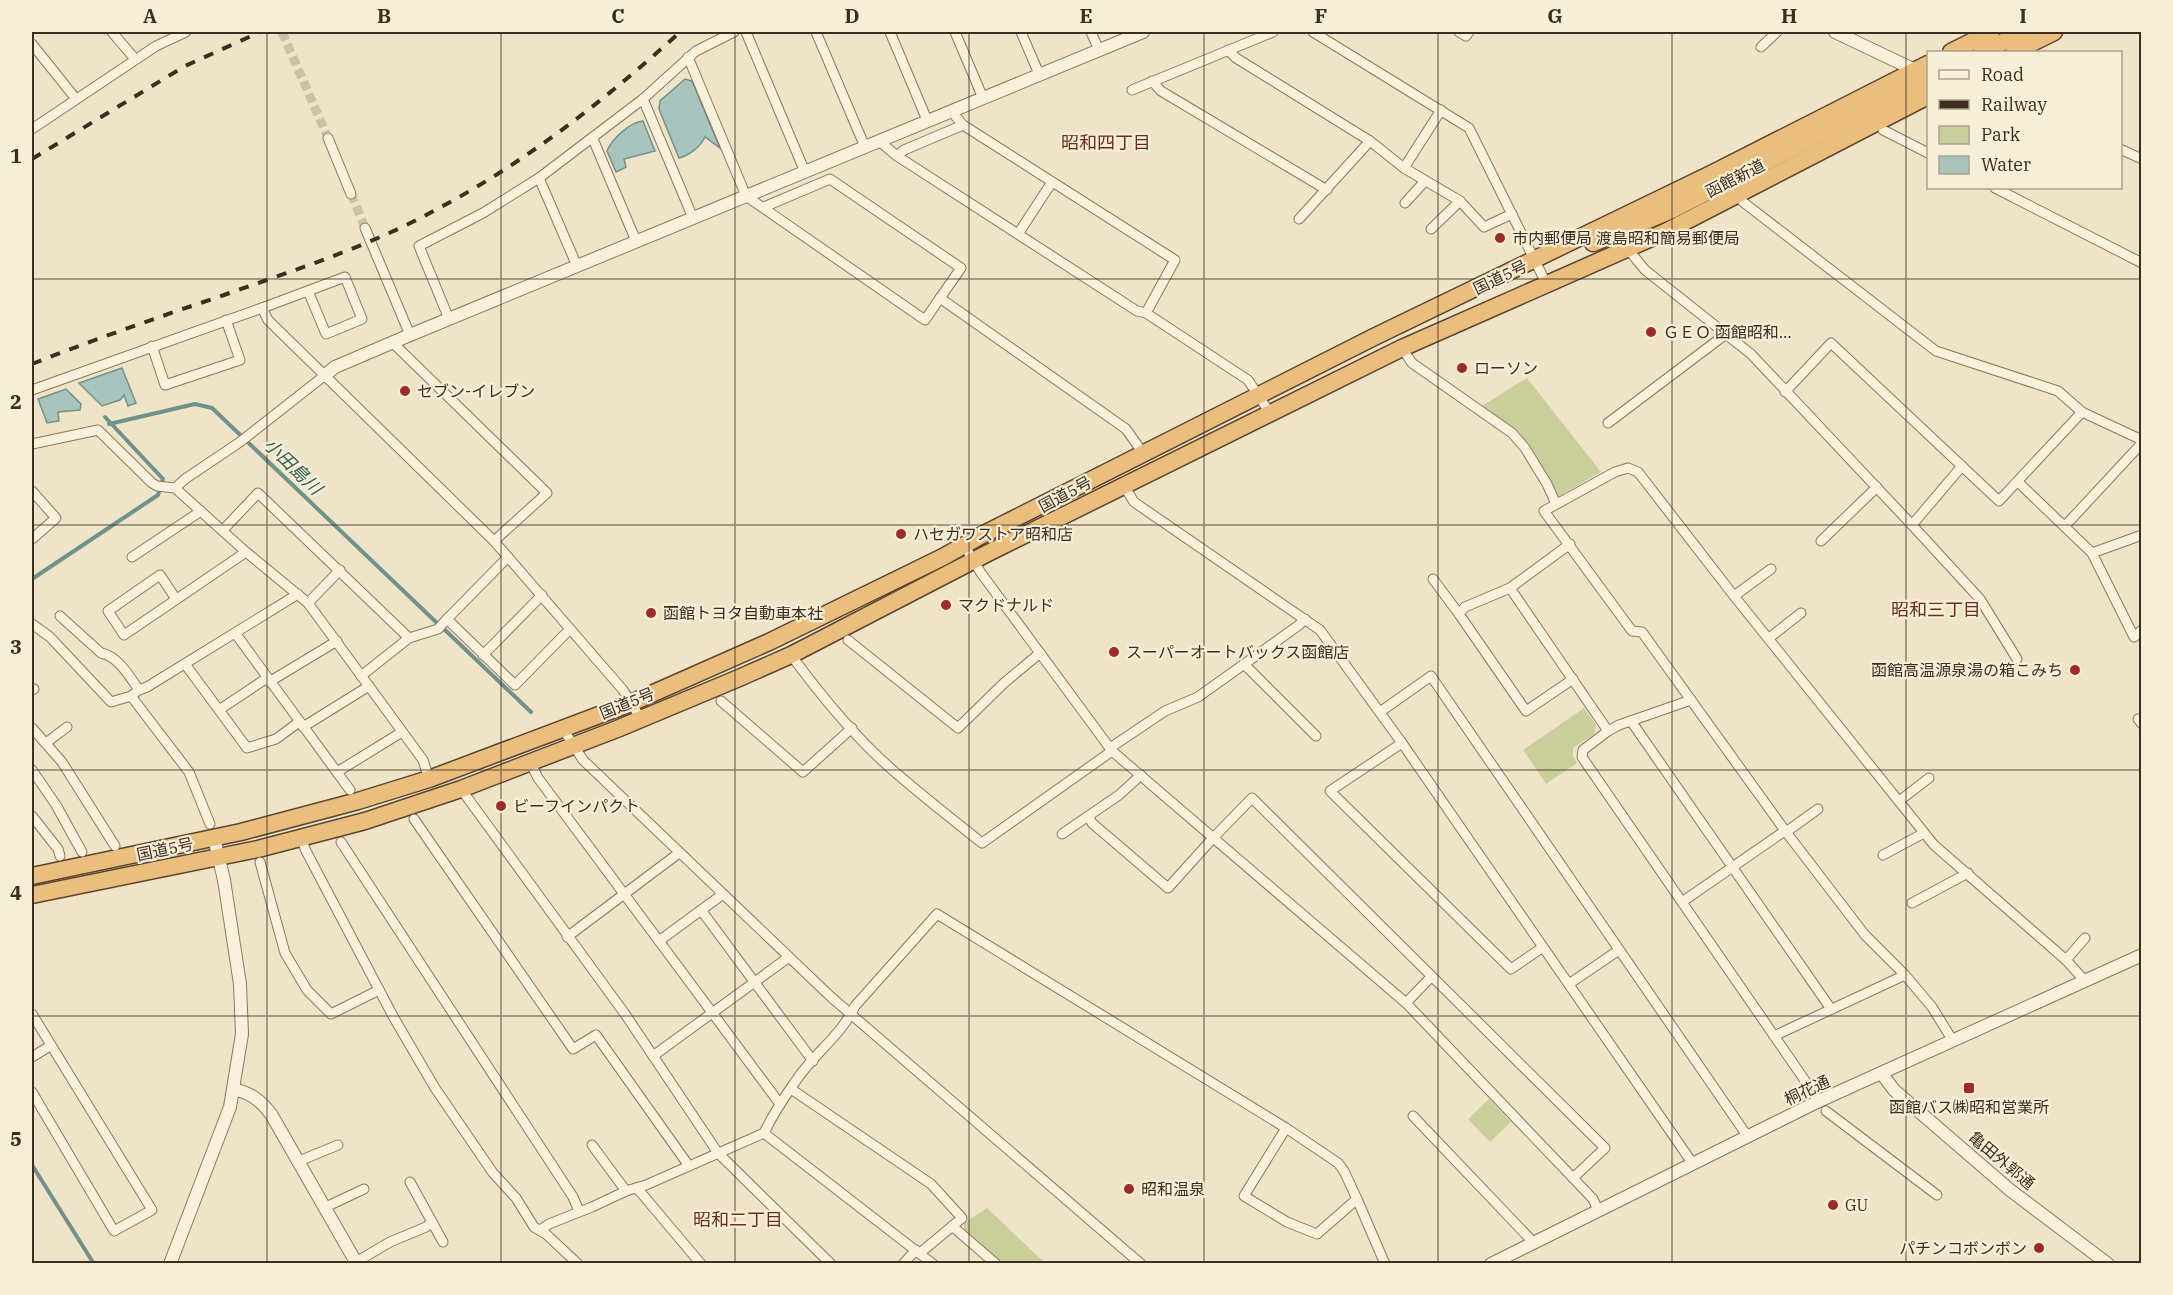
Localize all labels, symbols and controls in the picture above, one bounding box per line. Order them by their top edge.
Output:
text: A [143,2,157,29]
text: B [377,2,391,29]
text: C [611,2,625,29]
text: D [844,2,860,29]
text: E [1079,2,1093,29]
text: F [1315,2,1327,29]
text: G [1547,2,1563,29]
text: H [1781,2,1797,29]
text: I [2019,2,2027,29]
legend [1927,51,2122,189]
text: Road [1981,63,2024,86]
text: Railway [1981,93,2047,116]
text: Park [1981,123,2021,146]
district label: 昭和四丁目 [1061,131,1151,154]
text: 1 [10,142,22,169]
text: Water [1981,153,2031,176]
street label: 函館新道 [1702,155,1768,201]
place label: 市内郵便局 渡島昭和簡易郵便局 [1512,228,1740,248]
marker: 市内郵便局 渡島昭和簡易郵便局 [1493,231,1507,245]
street label: 国道5号 [1470,255,1530,299]
place label: ＧＥＯ 函館昭和… [1663,322,1792,342]
marker: ＧＥＯ 函館昭和… [1644,325,1658,339]
place label: ローソン [1474,358,1538,378]
marker: ローソン [1455,361,1469,375]
place label: セブン-イレブン [417,381,535,401]
marker: セブン-イレブン [398,384,412,398]
text: 2 [10,388,22,415]
water label: 小田島川 [259,433,328,501]
street label: 国道5号 [1035,472,1095,516]
place label: ハセガワストア昭和店 [913,524,1073,544]
marker: ハセガワストア昭和店 [894,527,908,541]
place label: マクドナルド [958,595,1054,615]
marker: マクドナルド [939,598,953,612]
district label: 昭和三丁目 [1891,598,1981,621]
place label: 函館トヨタ自動車本社 [663,603,823,623]
marker: 函館トヨタ自動車本社 [644,606,658,620]
text: 3 [10,633,22,660]
place label: スーパーオートバックス函館店 [1126,642,1349,662]
marker: スーパーオートバックス函館店 [1107,645,1121,659]
place label: 函館高温源泉湯の箱こみち [1871,660,2063,680]
marker: 函館高温源泉湯の箱こみち [2068,663,2082,677]
street label: 国道5号 [597,683,657,723]
place label: ビーフインパクト [513,796,640,816]
marker: ビーフインパクト [494,799,508,813]
street label: 国道5号 [135,833,195,865]
text: 4 [10,879,22,906]
street label: 桐花通 [1781,1071,1833,1109]
marker: 函館バス㈱昭和営業所 [1962,1081,1976,1095]
place label: 函館バス㈱昭和営業所 [1889,1097,2049,1117]
text: 5 [10,1125,22,1152]
street label: 亀田外郭通 [1965,1127,2039,1193]
place label: 昭和温泉 [1141,1179,1205,1199]
marker: 昭和温泉 [1122,1182,1136,1196]
place label: GU [1845,1195,1869,1215]
marker: GU [1826,1198,1840,1212]
district label: 昭和二丁目 [693,1208,783,1231]
place label: パチンコボンボン [1899,1238,2027,1258]
marker: パチンコボンボン [2032,1241,2046,1255]

